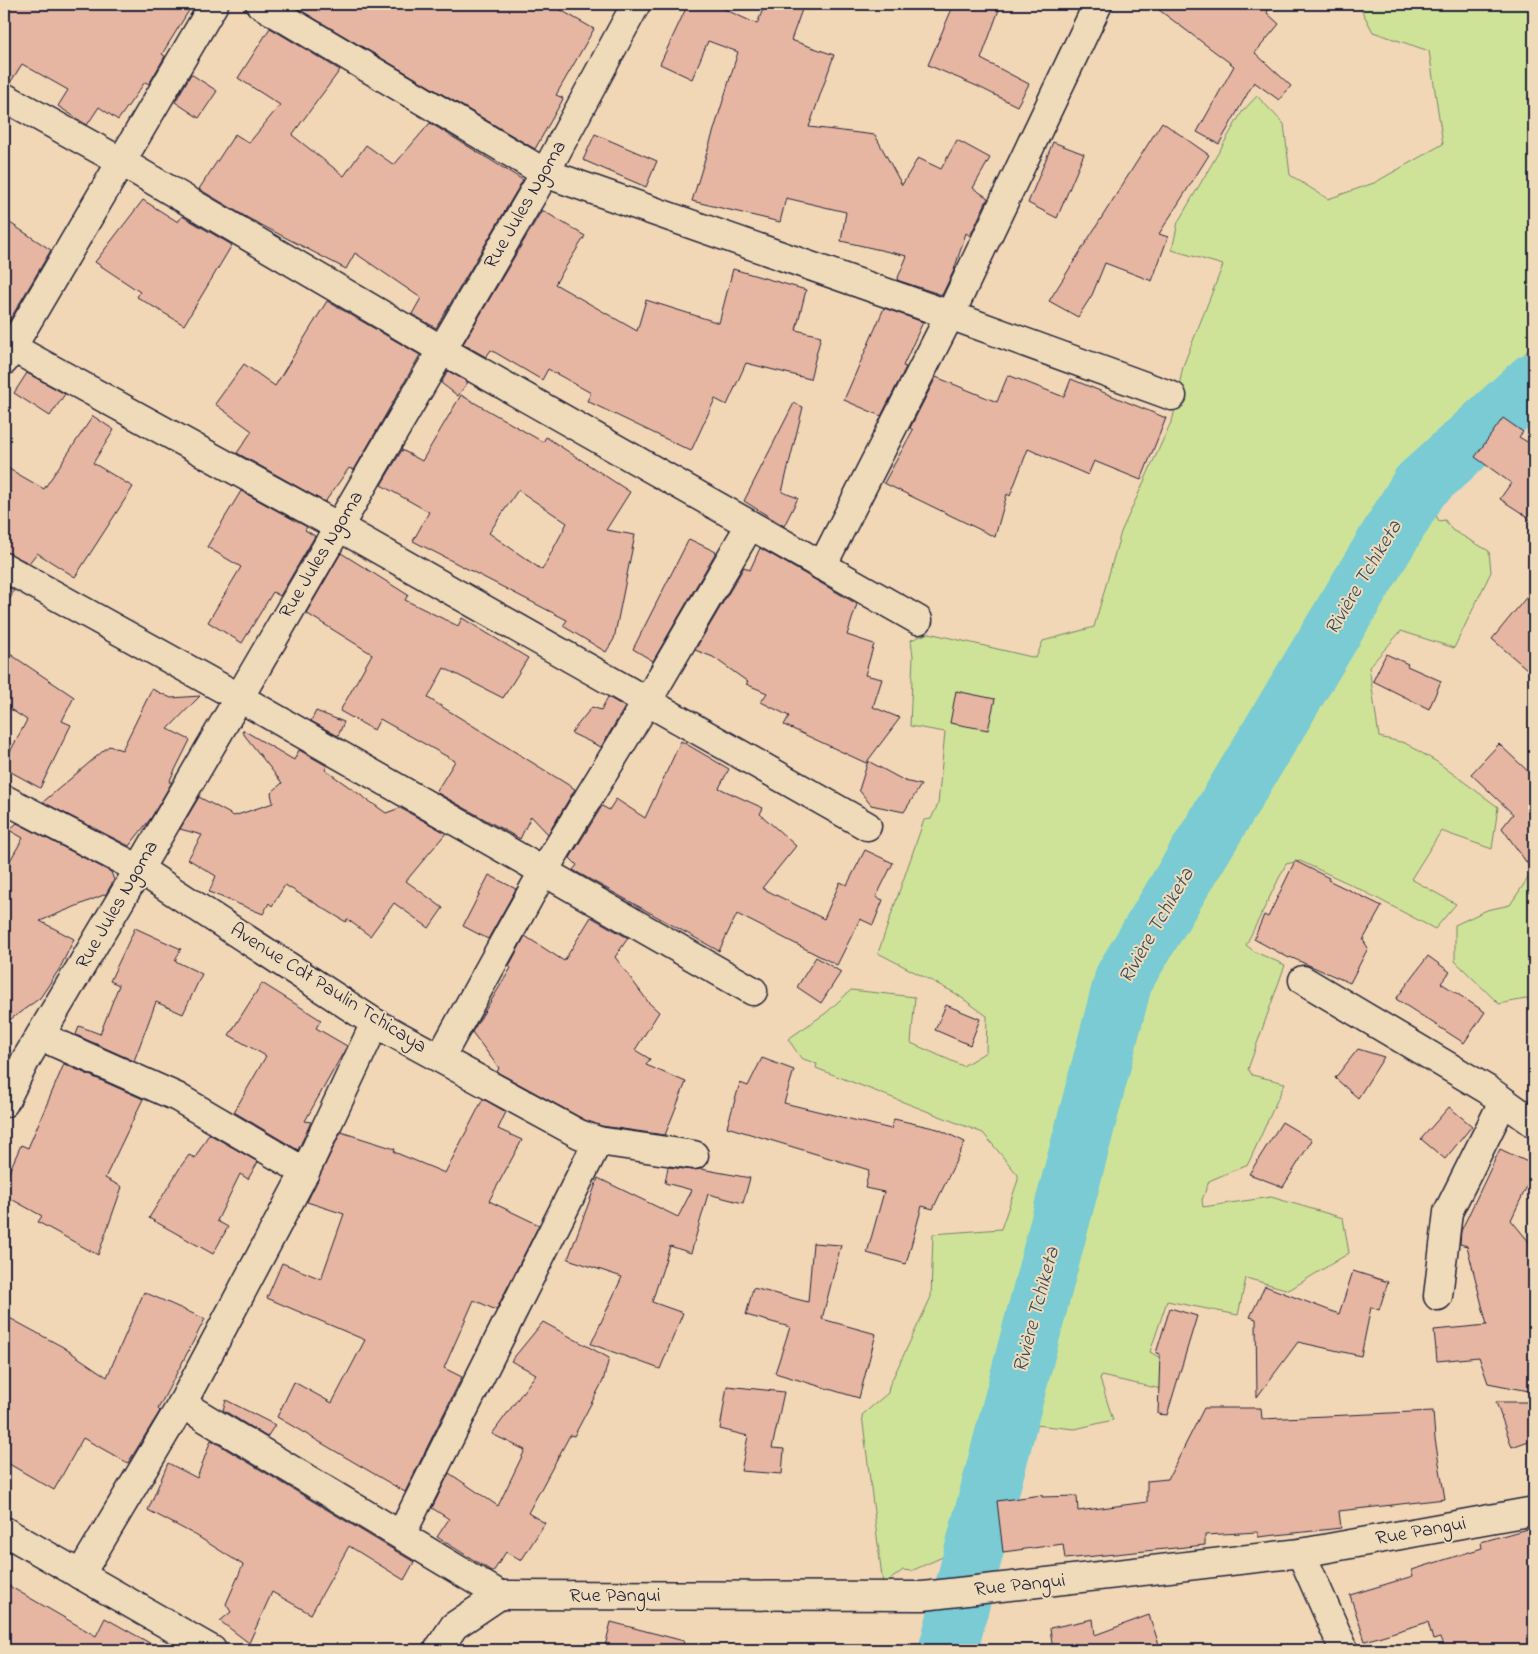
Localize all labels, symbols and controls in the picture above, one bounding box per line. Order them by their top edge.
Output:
street label: Rue Jules Ngoma [477,135,575,275]
street label: Rue Jules Ngoma [272,486,372,625]
water label: Rivière Tchiketa [1318,514,1410,641]
street label: Rue Jules Ngoma [69,835,167,975]
water label: Rivière Tchiketa [1112,862,1203,989]
street label: Avenue Cdt Paulin Tchicaya [224,916,432,1062]
water label: Rivière Tchiketa [1006,1243,1068,1376]
street label: Rue Pangui [1373,1510,1469,1555]
street label: Rue Pangui [973,1567,1067,1606]
street label: Rue Pangui [569,1582,661,1612]

